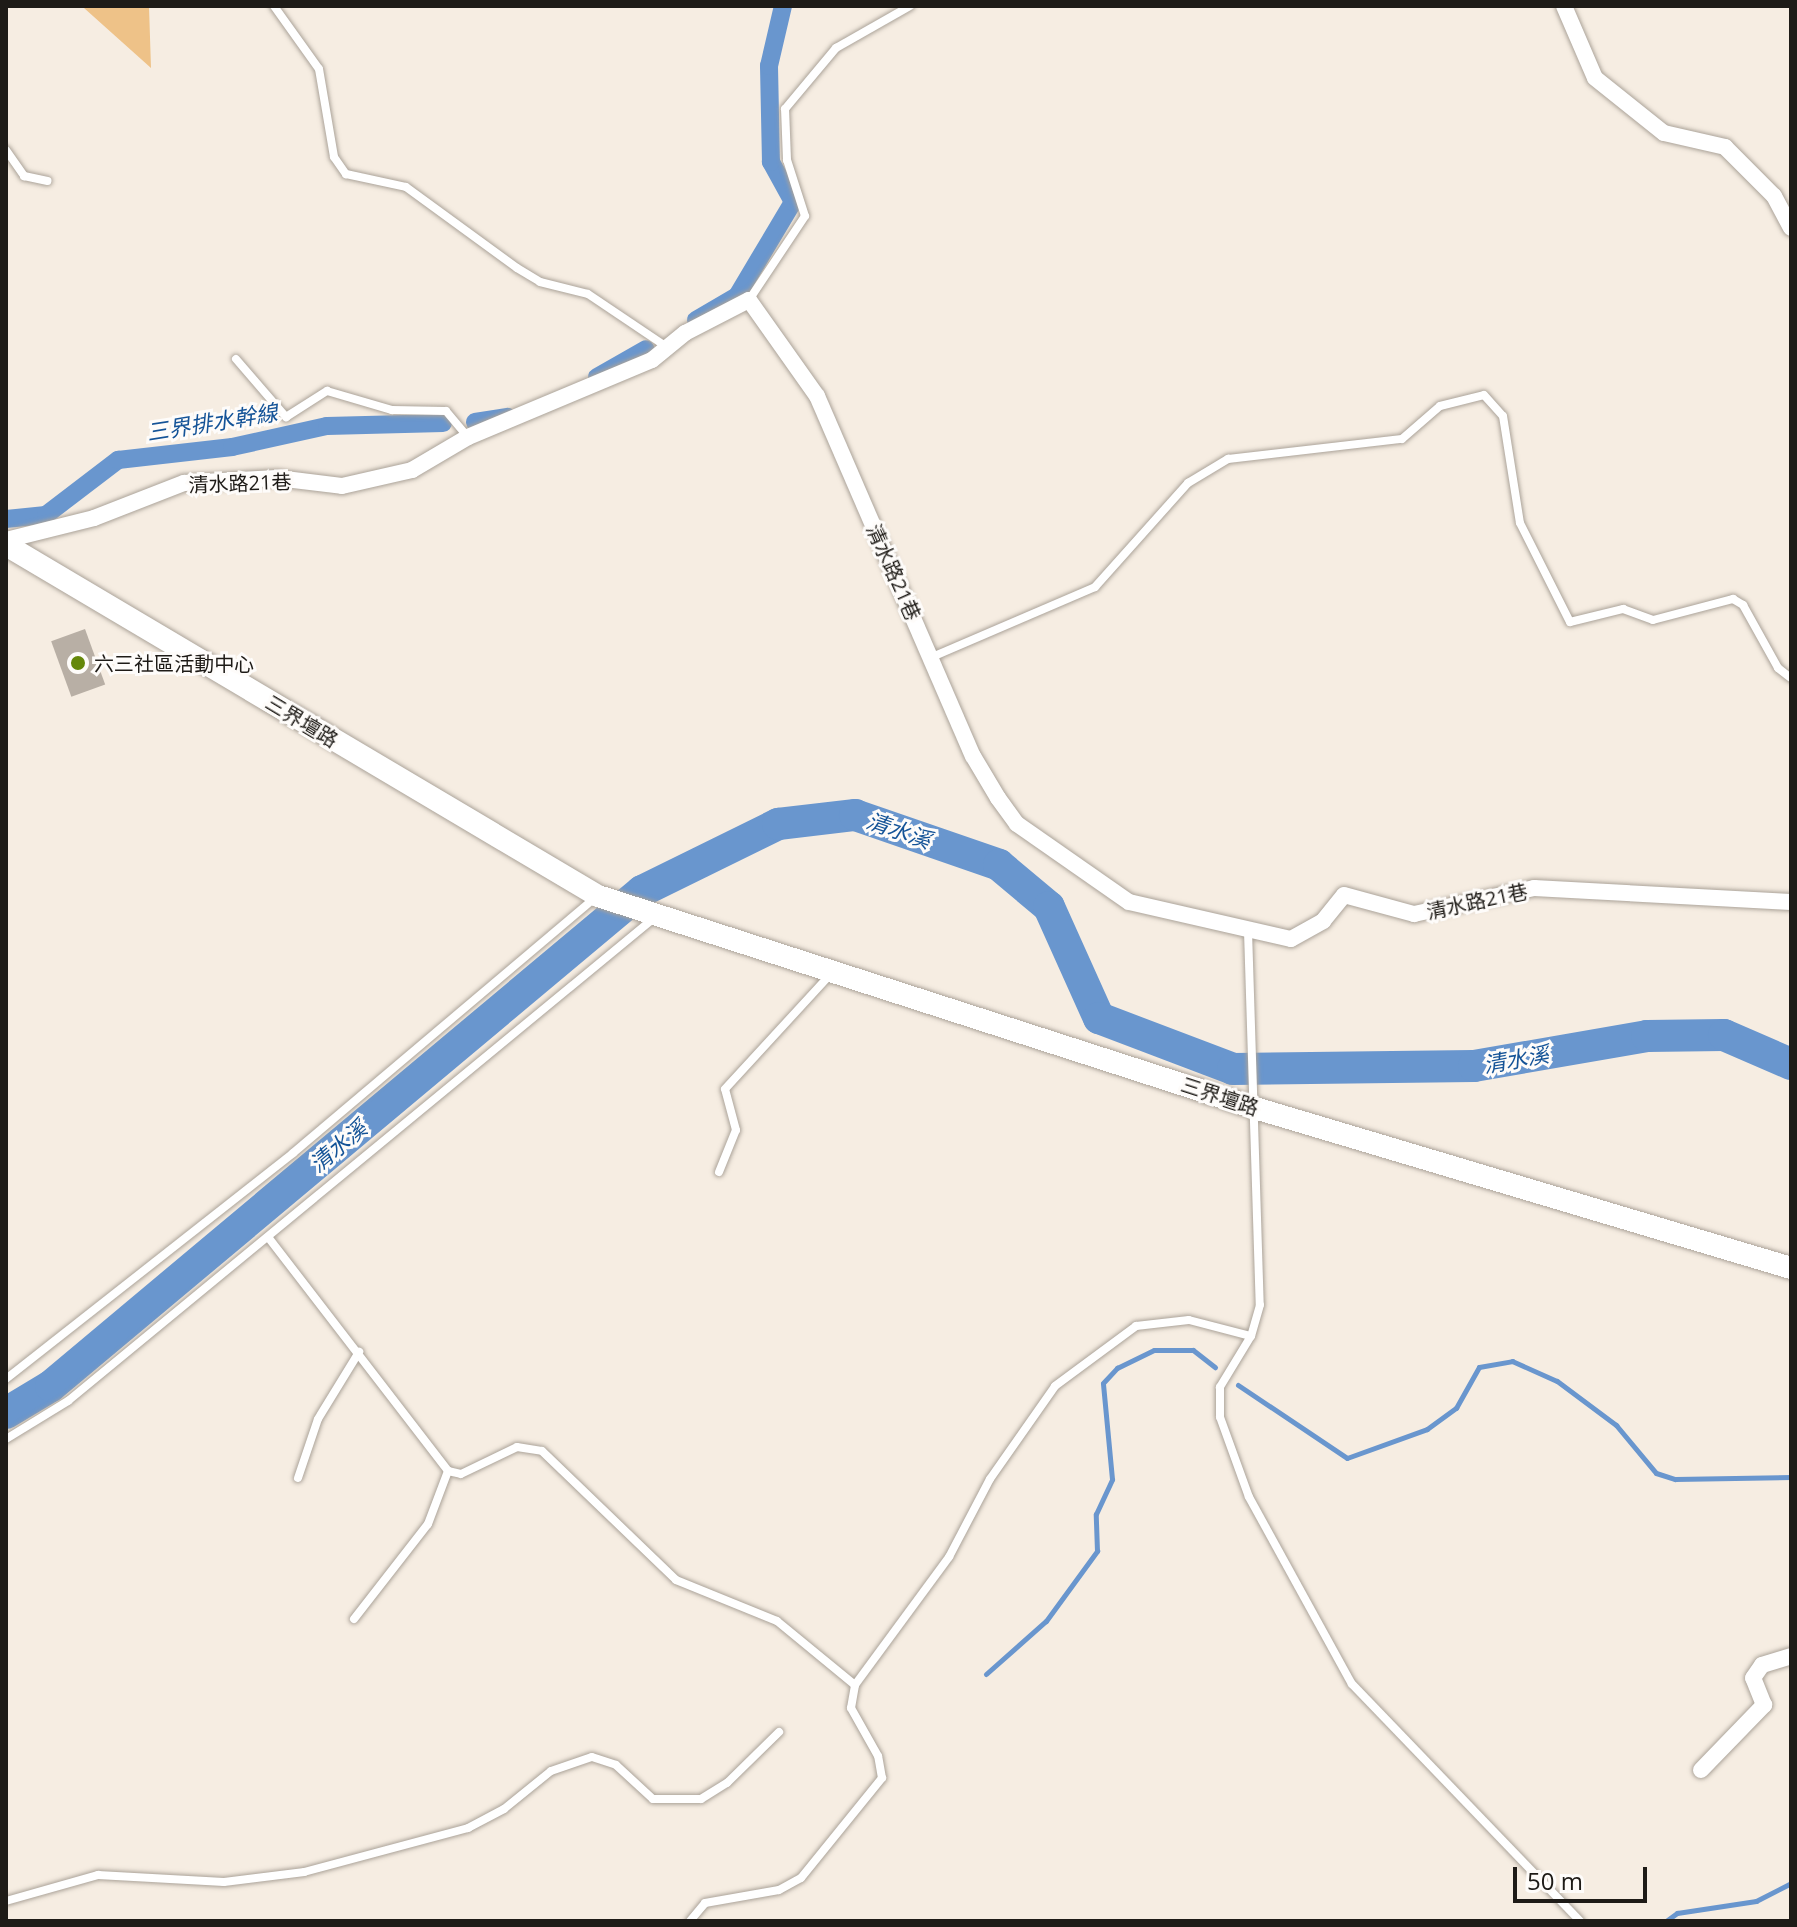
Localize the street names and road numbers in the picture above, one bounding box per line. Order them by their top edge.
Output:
street label: 清水路21巷 [188,469,292,497]
street label: 清水路21巷 [862,520,926,624]
street label: 三界壇路 [262,690,342,752]
street label: 清水路21巷 [1424,879,1530,923]
street label: 三界壇路 [1178,1072,1262,1120]

